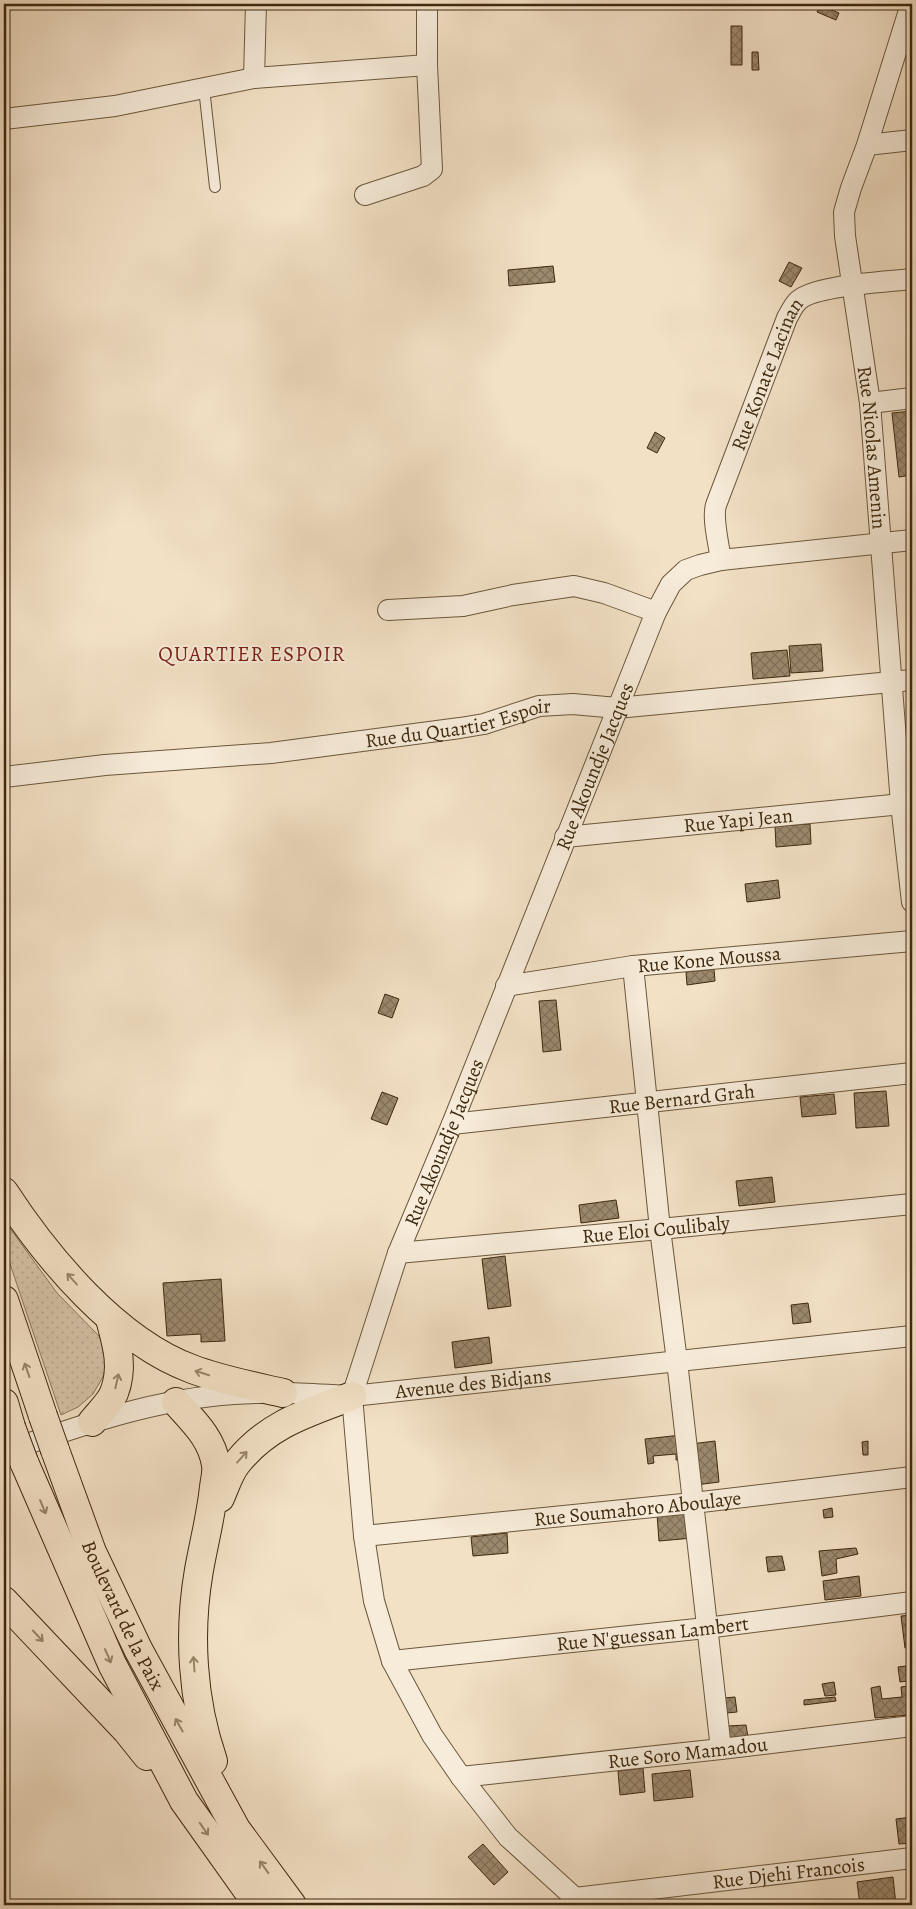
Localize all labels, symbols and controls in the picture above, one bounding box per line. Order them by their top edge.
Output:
street label: Rue Konate Lacinan [725,292,810,454]
street label: Rue Nicolas Amenin [851,364,893,530]
district label: QUARTIER ESPOIR [158,640,346,668]
street label: Rue Akoundje Jacques [549,679,641,854]
street label: Rue du Quartier Espoir [364,692,552,754]
street label: Rue Yapi Jean [682,802,794,839]
street label: Rue Kone Moussa [636,940,783,980]
street label: Rue Akoundje Jacques [398,1055,491,1230]
street label: Rue Bernard Grah [607,1078,756,1121]
street label: Rue Eloi Coulibaly [581,1209,732,1250]
one-way arrow [66,1272,78,1285]
one-way arrow [22,1362,31,1378]
street label: Avenue des Bidjans [393,1362,553,1405]
one-way arrow [195,1367,211,1377]
one-way arrow [113,1373,122,1389]
one-way arrow [237,1451,248,1464]
street label: Rue Soumahoro Aboulaye [533,1484,743,1533]
one-way arrow [39,1499,49,1514]
street label: Boulevard de la Paix [75,1537,171,1696]
street label: Rue N'guessan Lambert [555,1610,751,1658]
one-way arrow [32,1630,44,1643]
one-way arrow [104,1648,114,1663]
one-way arrow [190,1656,199,1672]
one-way arrow [174,1717,184,1732]
street label: Rue Soro Mamadou [606,1730,769,1775]
one-way arrow [199,1822,209,1836]
street label: Rue Djehi Francois [711,1851,866,1896]
one-way arrow [259,1860,269,1874]

